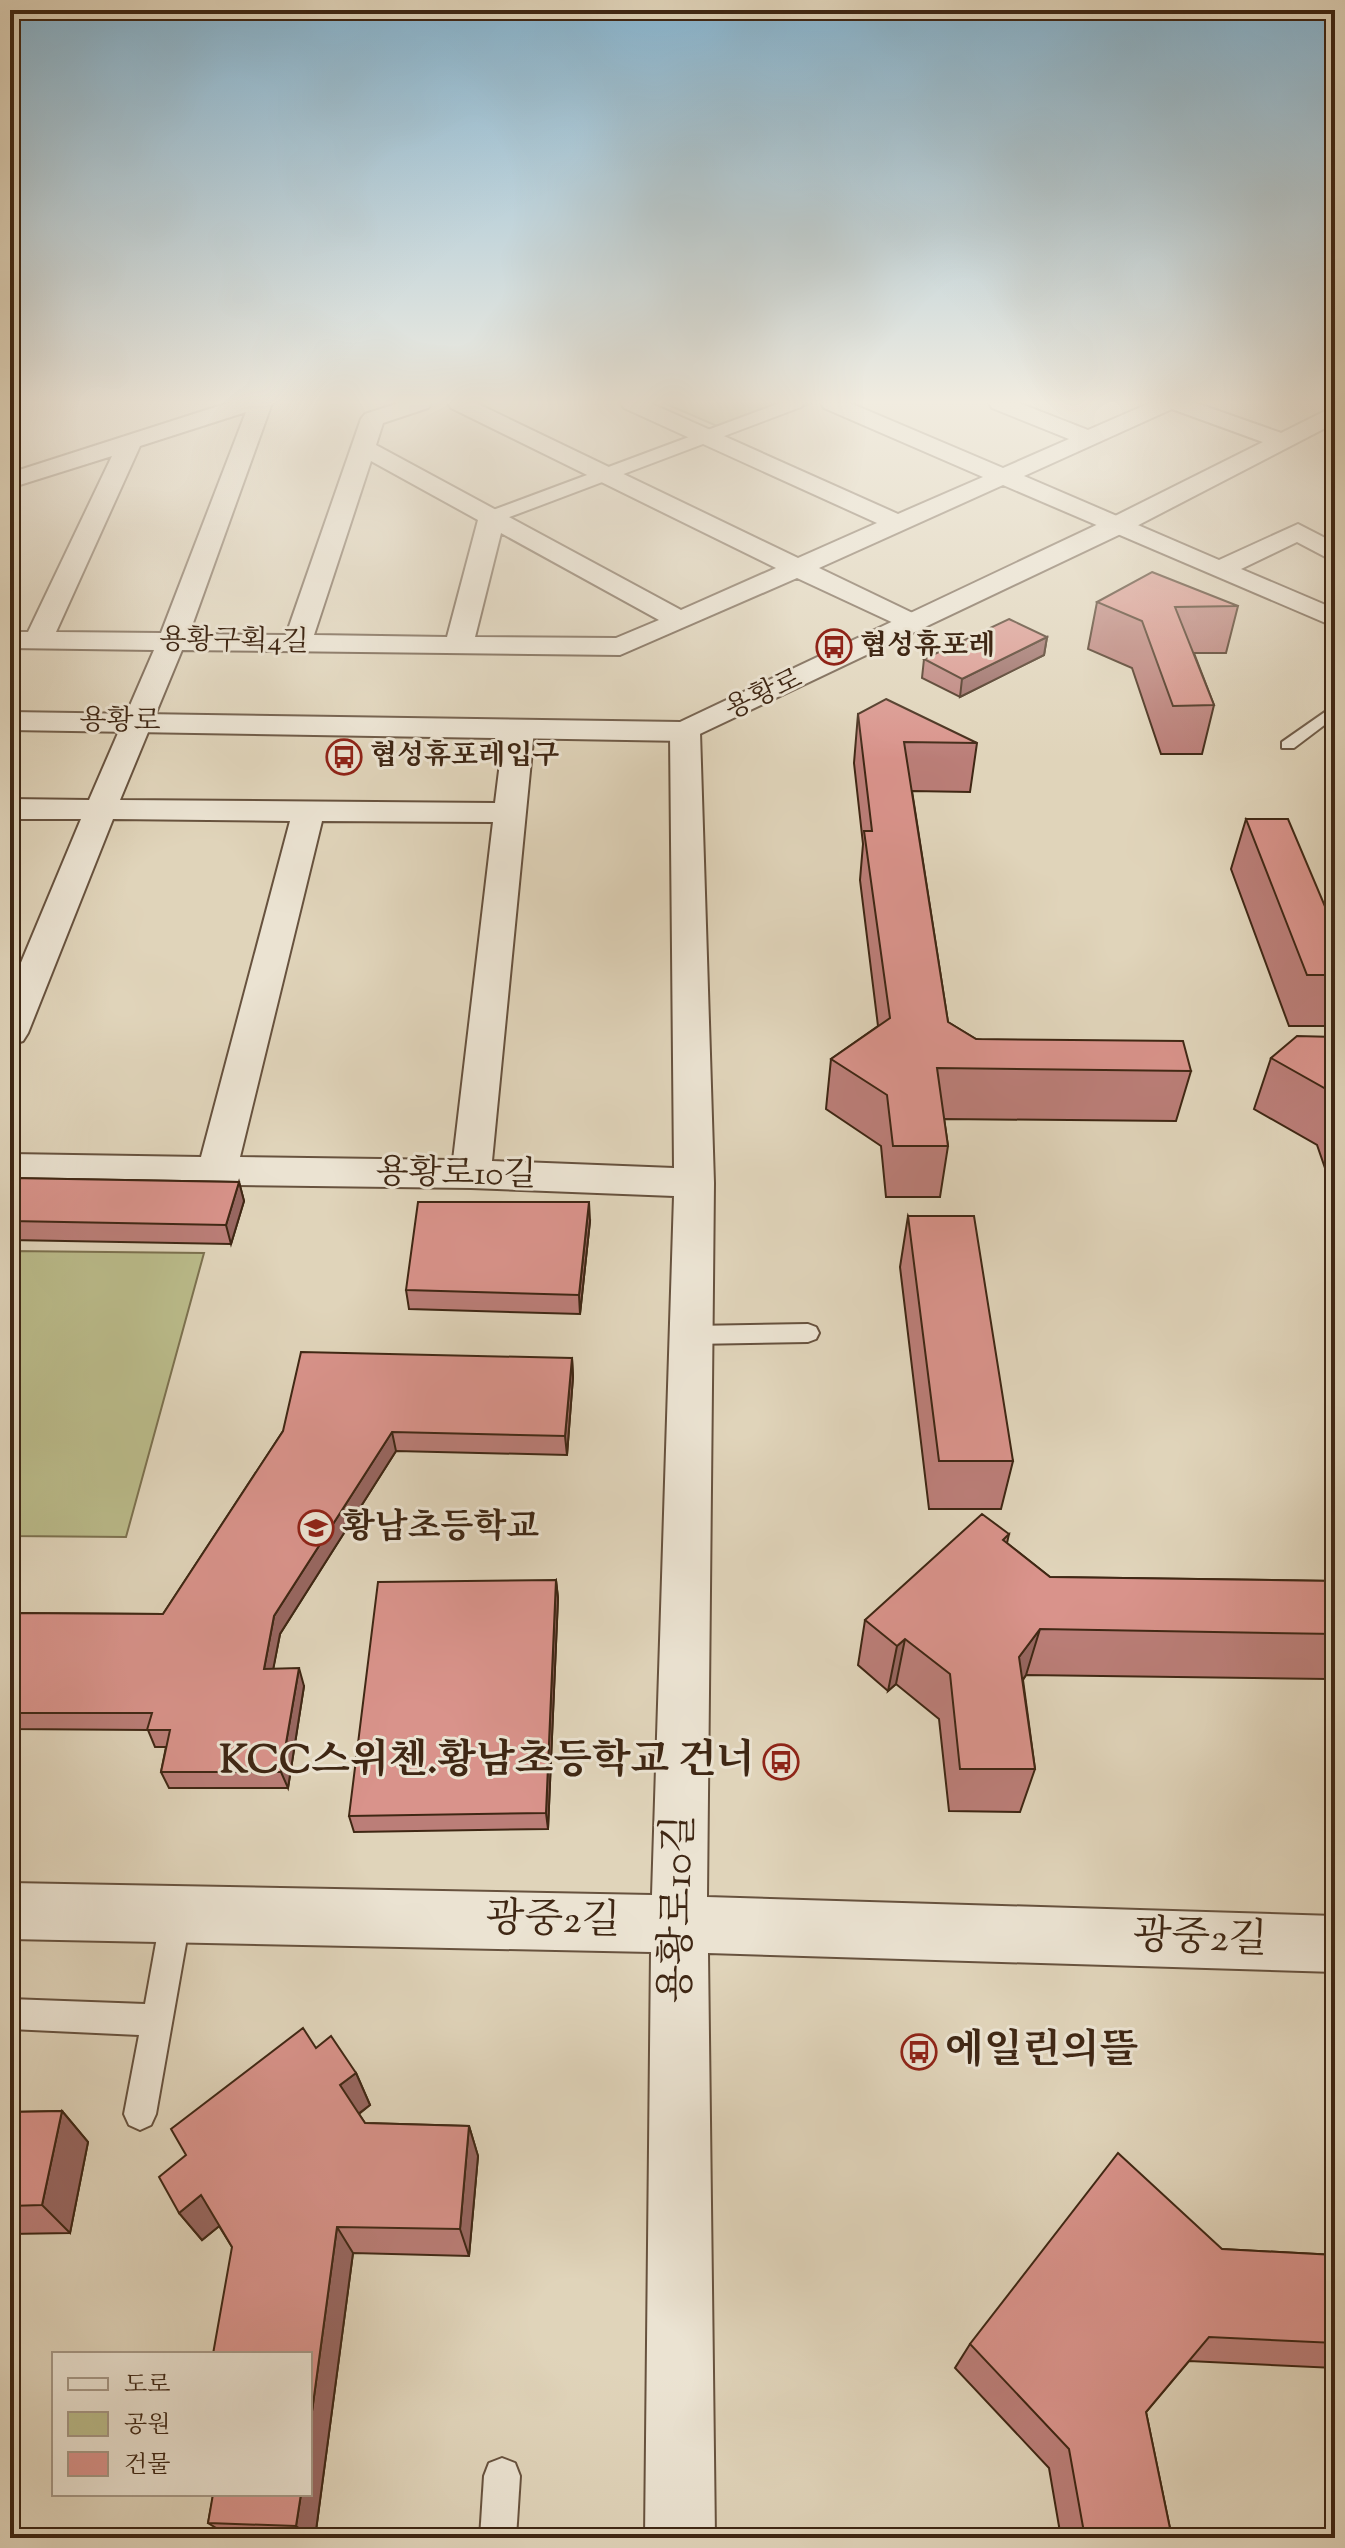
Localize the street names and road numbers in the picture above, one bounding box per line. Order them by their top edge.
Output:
street label: 용황구획4길 [159,621,309,663]
street label: 용황로 [719,660,809,730]
street label: 용황로 [79,701,161,743]
street label: 용황로10길 [375,1149,537,1201]
street label: 용황로10길 [650,1814,710,2004]
street label: 광중2길 [485,1892,621,1952]
street label: 광중2길 [1132,1909,1268,1971]

